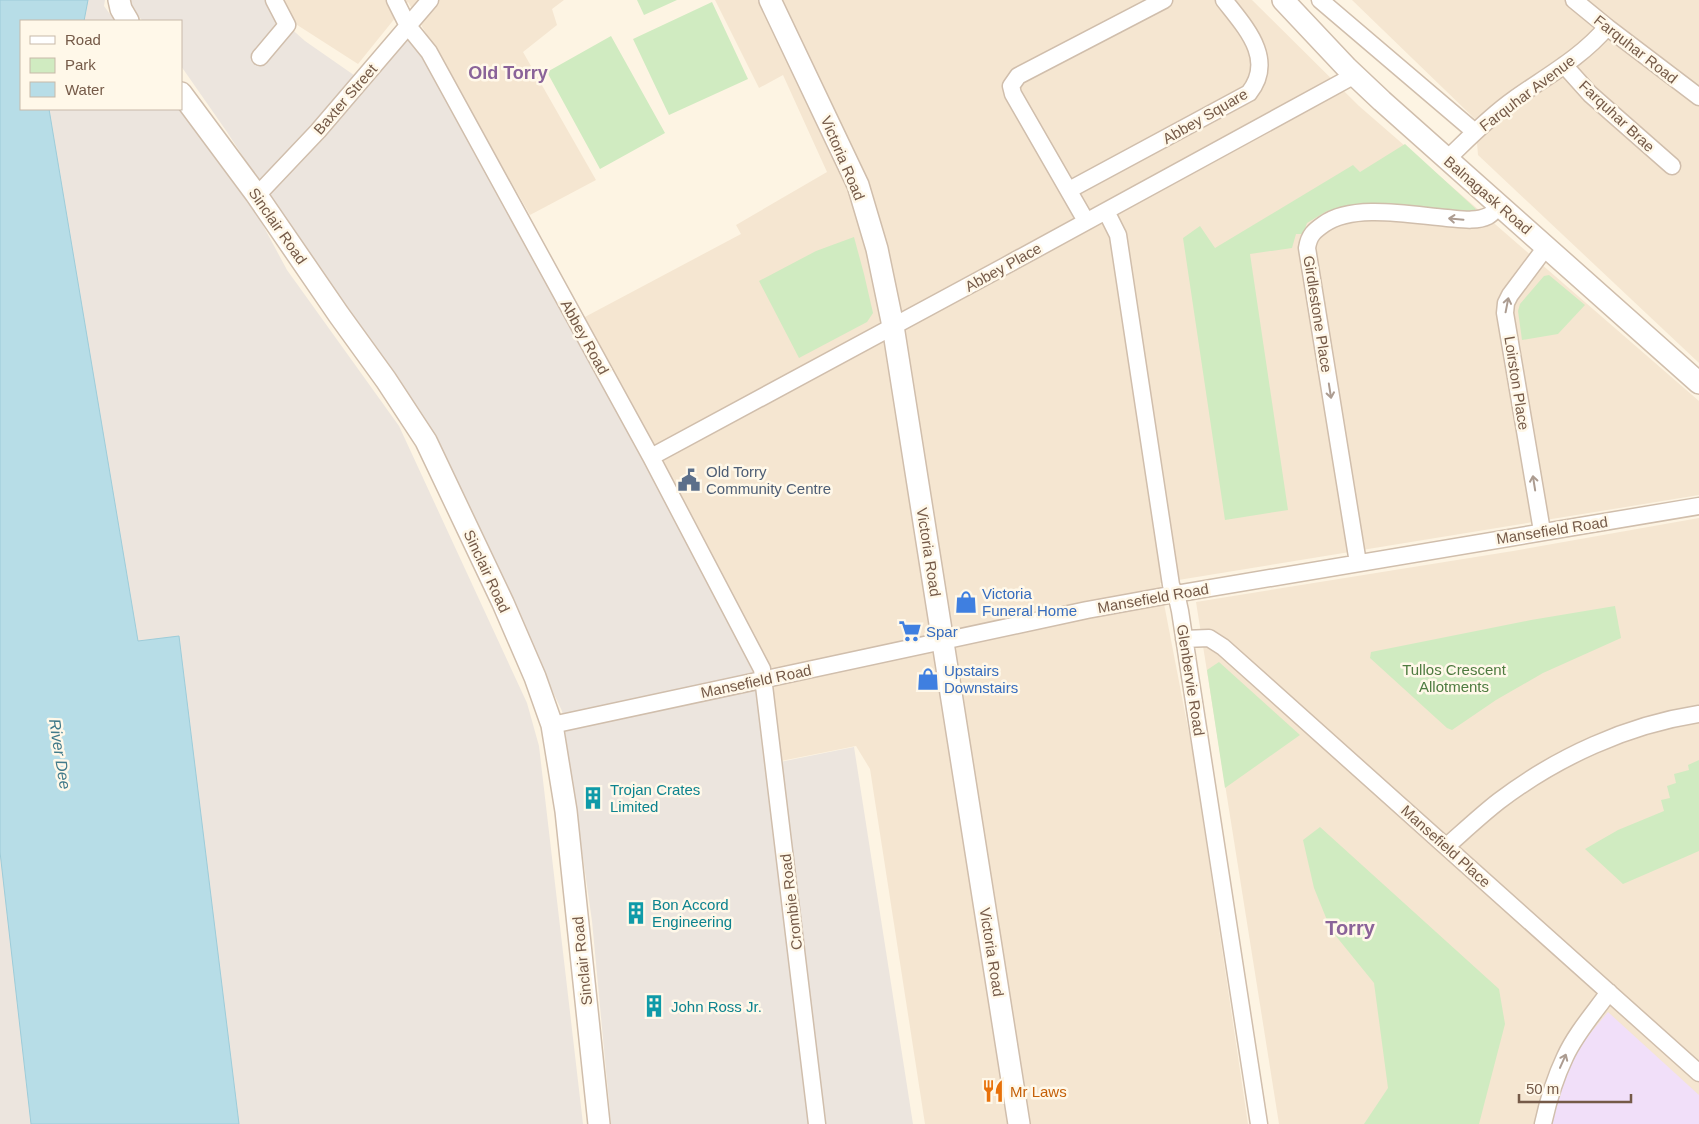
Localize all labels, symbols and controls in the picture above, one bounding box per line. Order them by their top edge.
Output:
street label: Farquhar Road [1591,11,1681,87]
legend [20,20,182,110]
text: Road [65,31,101,48]
street label: Farquhar Avenue [1476,52,1578,134]
text: Park [65,56,96,73]
street label: Baxter Street [310,60,381,138]
district label: Old Torry [468,63,548,83]
street label: Farquhar Brae [1576,77,1658,155]
text: Water [65,81,104,98]
street label: Abbey Square [1160,85,1250,147]
street label: Victoria Road [818,113,868,203]
street label: Balnagask Road [1441,152,1535,238]
street label: Sinclair Road [245,185,311,267]
one-way arrow [1448,214,1464,224]
street label: Abbey Place [962,239,1044,295]
street label: Girdlestone Place [1300,254,1336,374]
street label: Abbey Road [558,297,612,377]
one-way arrow [1503,298,1512,314]
street label: Loirston Place [1501,335,1533,431]
one-way arrow [1325,382,1335,398]
place label: Old Torry Community Centre [706,463,831,497]
public building icon: Old Torry Community Centre [676,467,702,493]
one-way arrow [1528,475,1538,491]
street label: Victoria Road [914,506,944,598]
street label: Mansefield Road [1495,513,1609,547]
street label: Sinclair Road [460,527,514,615]
street label: Mansefield Road [1096,580,1210,616]
place label: Victoria Funeral Home [982,585,1077,619]
shop icon: Victoria Funeral Home [953,589,979,615]
supermarket icon: Spar [897,618,923,644]
place label: Spar [926,623,958,640]
street label: Glenbervie Road [1174,623,1208,737]
street label: Mansefield Road [699,661,813,701]
park label: Tullos Crescent Allotments [1402,661,1507,695]
place label: Upstairs Downstairs [944,662,1018,696]
shop icon: Upstairs Downstairs [915,666,941,692]
water label: River Dee [46,718,74,791]
place label: Trojan Crates Limited [610,781,700,815]
building icon: Trojan Crates Limited [580,785,606,811]
street label: Mansefield Place [1398,801,1494,891]
street label: Crombie Road [777,853,805,951]
place label: Bon Accord Engineering [652,896,732,930]
building icon: Bon Accord Engineering [623,900,649,926]
street label: Victoria Road [977,906,1007,998]
street label: Sinclair Road [569,916,595,1006]
district label: Torry [1325,917,1376,939]
building icon: John Ross Jr. [641,993,667,1019]
place label: John Ross Jr. [671,998,762,1015]
one-way arrow [1559,1054,1569,1069]
scale bar [1519,1072,1632,1104]
restaurant icon: Mr Laws [980,1078,1006,1104]
text: 50 m [1526,1080,1559,1097]
place label: Mr Laws [1010,1083,1067,1100]

